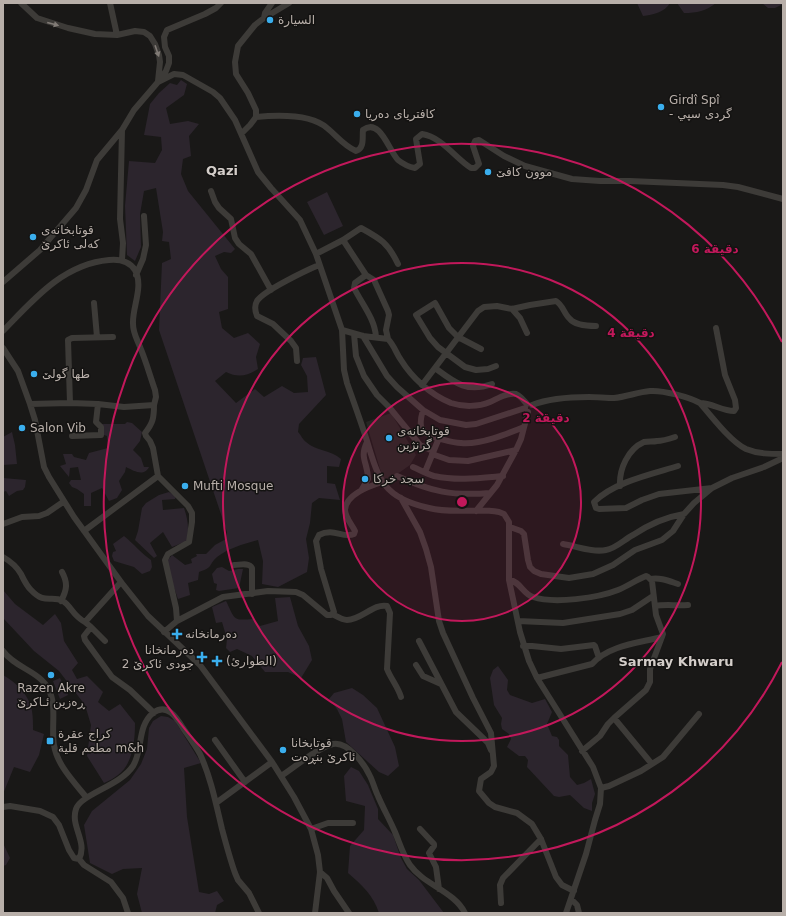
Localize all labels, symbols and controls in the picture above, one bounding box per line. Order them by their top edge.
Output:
place label: السيارة [278,13,315,28]
marker: السيارة [265,15,275,25]
one-way arrow [47,21,59,27]
one-way arrow [154,45,160,57]
place label: Girdî Spî - گردی سپي [669,93,732,122]
marker: Girdî Spî - گردی سپي [656,102,666,112]
place label: کافتریای دەریا [365,107,435,122]
marker: کافتریای دەریا [352,109,362,119]
district label: Qazi [206,163,238,178]
place label: موون کافێ [496,165,552,180]
marker: موون کافێ [483,167,493,177]
place label: قوتابخانەی کەلی ئاکرێ [41,223,100,252]
marker: قوتابخانەی کەلی ئاکرێ [28,232,38,242]
text: 6 دقيقة [691,242,739,256]
text: 4 دقيقة [607,326,655,340]
place label: طها گولێ [42,367,90,382]
marker: طها گولێ [29,369,39,379]
text: 2 دقيقة [522,411,570,425]
place label: Salon Vib [30,421,86,435]
marker: Salon Vib [17,423,27,433]
place label: قوتابخانەی گرنژین [397,424,450,453]
marker: قوتابخانەی گرنژین [384,433,394,443]
place label: سجد خركا [373,472,424,487]
marker: سجد خركا [360,474,370,484]
place label: Mufti Mosque [193,479,273,493]
marker: Mufti Mosque [180,481,190,491]
centre of rings [455,495,469,509]
place label: دەرمانخانە [185,627,237,642]
marker: دەرمانخانە [172,629,182,639]
place label: دەرمانخانا جودی ئاکرێ 2 [122,643,194,672]
marker: دەرمانخانا جودی ئاکرێ 2 [197,652,207,662]
place label: (الطوارئ) [226,654,277,669]
district label: Sarmay Khwaru [618,654,734,669]
marker: (الطوارئ) [211,655,223,667]
marker: Razen Akre ڕەزین ئـاکرێ [46,670,56,680]
place label: Razen Akre ڕەزین ئـاکرێ [17,681,86,710]
place label: كراج عقرة مطعم قلية m&h [58,727,144,755]
marker: كراج عقرة مطعم قلية m&h [45,736,55,746]
place label: قوتابخانا ئاکرێ بنڕەت [291,736,355,765]
marker: قوتابخانا ئاکرێ بنڕەت [278,745,288,755]

